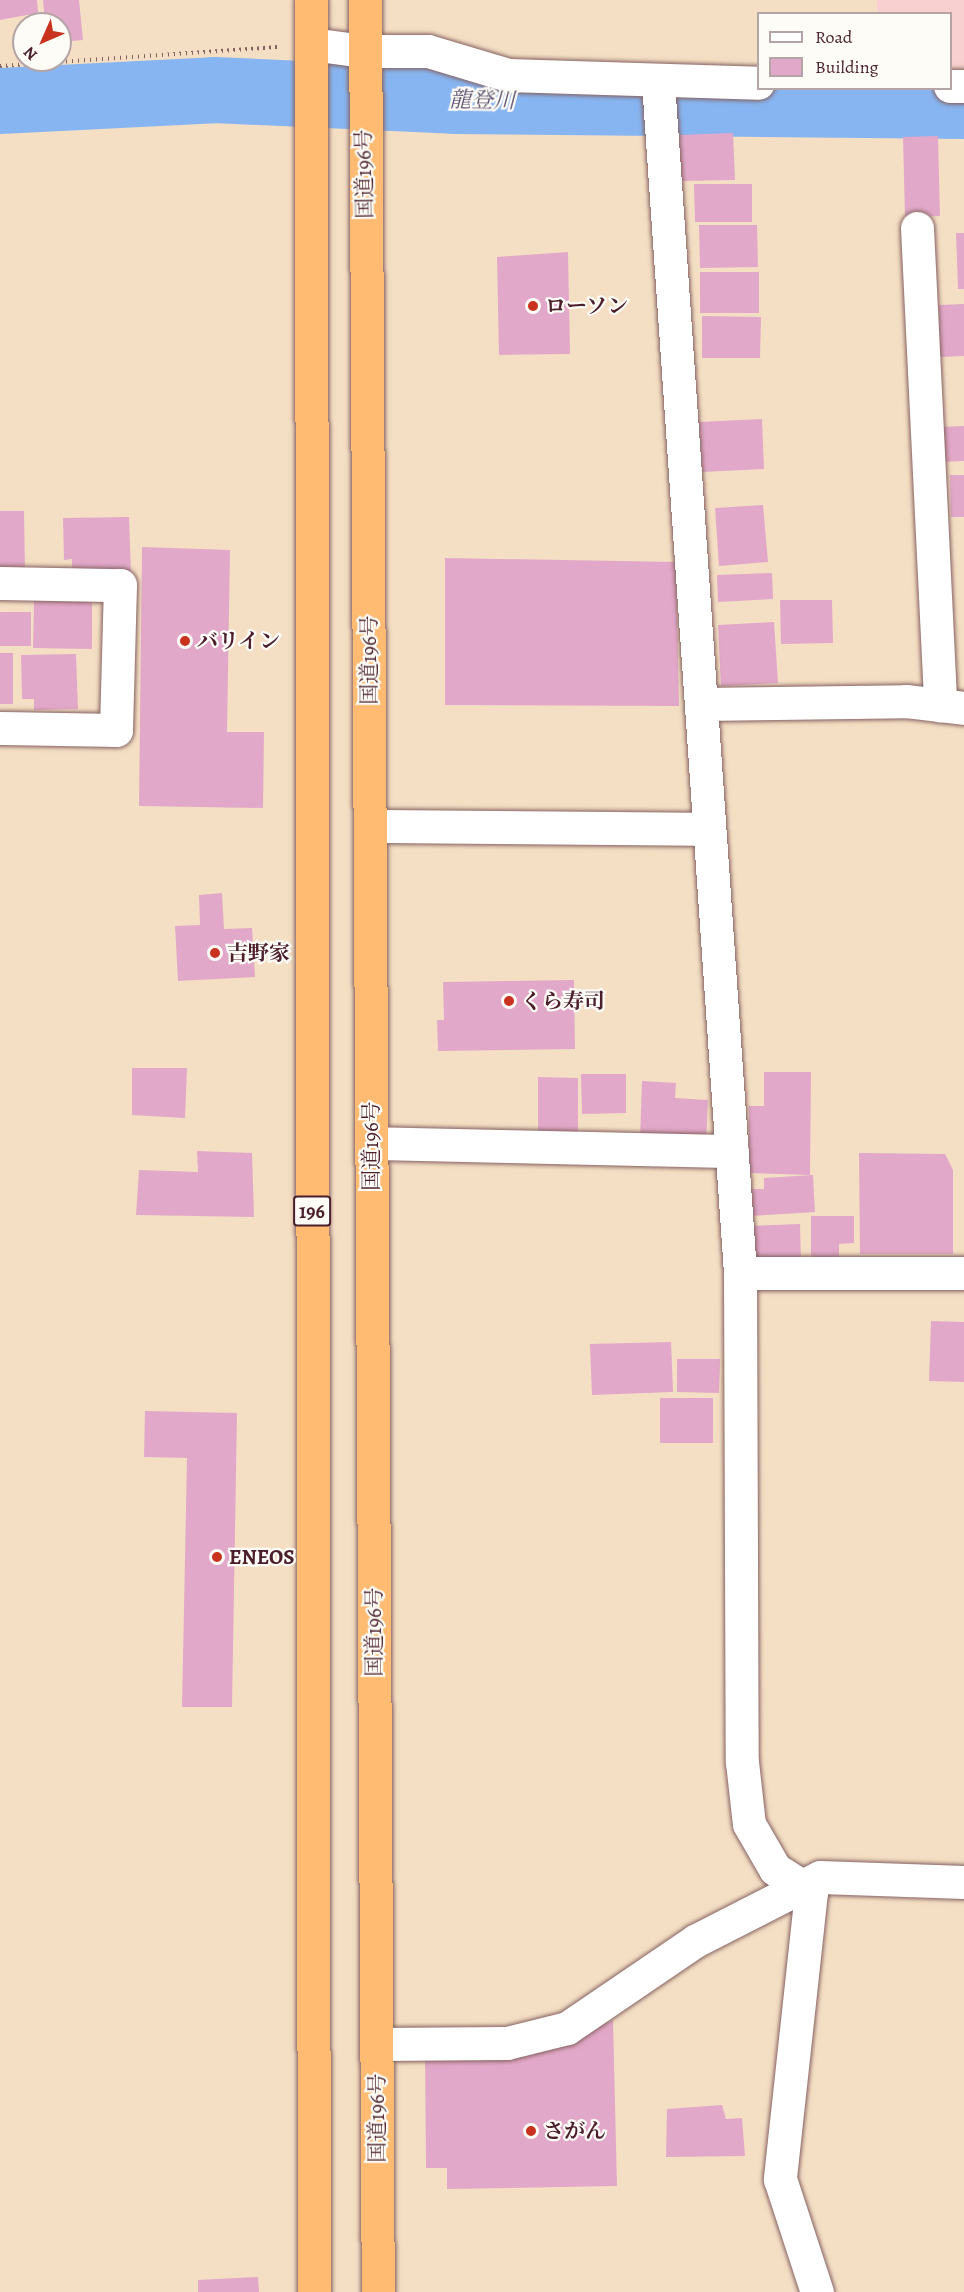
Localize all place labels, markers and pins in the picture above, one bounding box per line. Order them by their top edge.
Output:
place label: ローソン [545,293,629,319]
marker: ローソン [526,299,540,313]
place label: バリイン [197,628,281,654]
marker: バリイン [178,634,192,648]
place label: 吉野家 [227,940,290,966]
marker: 吉野家 [208,946,222,960]
place label: くら寿司 [521,988,605,1014]
marker: くら寿司 [502,994,516,1008]
place label: ENEOS [229,1544,295,1570]
marker: ENEOS [210,1550,224,1564]
place label: さがん [543,2118,606,2144]
marker: さがん [524,2124,538,2138]

